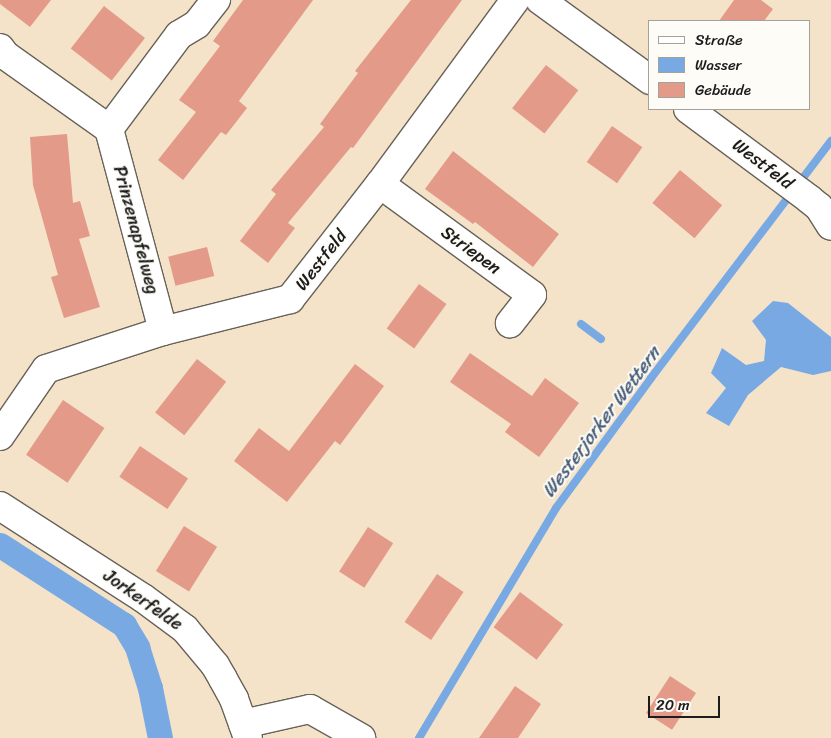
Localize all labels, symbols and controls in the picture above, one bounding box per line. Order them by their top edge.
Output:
legend [648,20,811,110]
text: Straße [695,27,743,53]
text: Wasser [695,52,742,78]
text: Gebäude [695,77,751,103]
street label: Westfeld [728,134,798,194]
street label: Prinzenapfelweg [108,163,164,297]
street label: Striepen [437,221,505,279]
street label: Westfeld [291,225,351,295]
water label: Westerjorker Wettern [537,342,665,502]
street label: Jorkerfelde [99,565,187,635]
scale bar [651,686,724,718]
text: 20 m [656,692,690,718]

